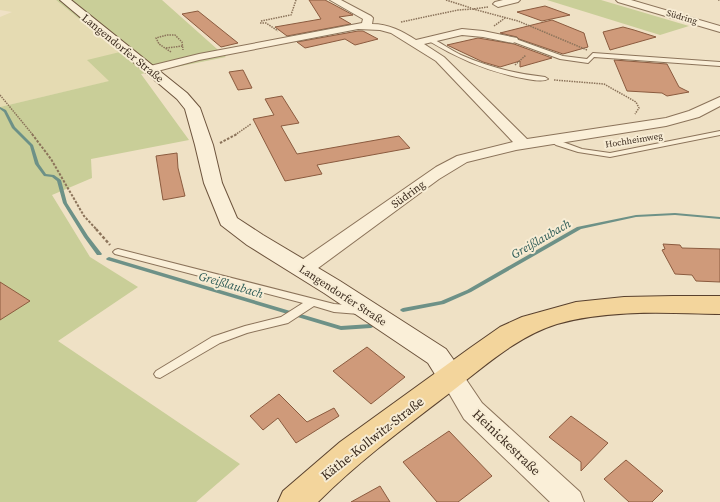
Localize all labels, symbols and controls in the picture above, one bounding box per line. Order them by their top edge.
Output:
street label: Südring [665,7,699,27]
street label: Langendorfer Straße [79,11,167,86]
street label: Hochheimweg [604,129,664,150]
street label: Südring [388,177,428,212]
water label: Greißlaubach [508,215,574,263]
street label: Langendorfer Straße [296,261,390,330]
water label: Greißlaubach [197,268,266,302]
street label: Käthe-Kollwitz-Straße [317,393,428,484]
street label: Heinickestraße [469,406,545,479]

